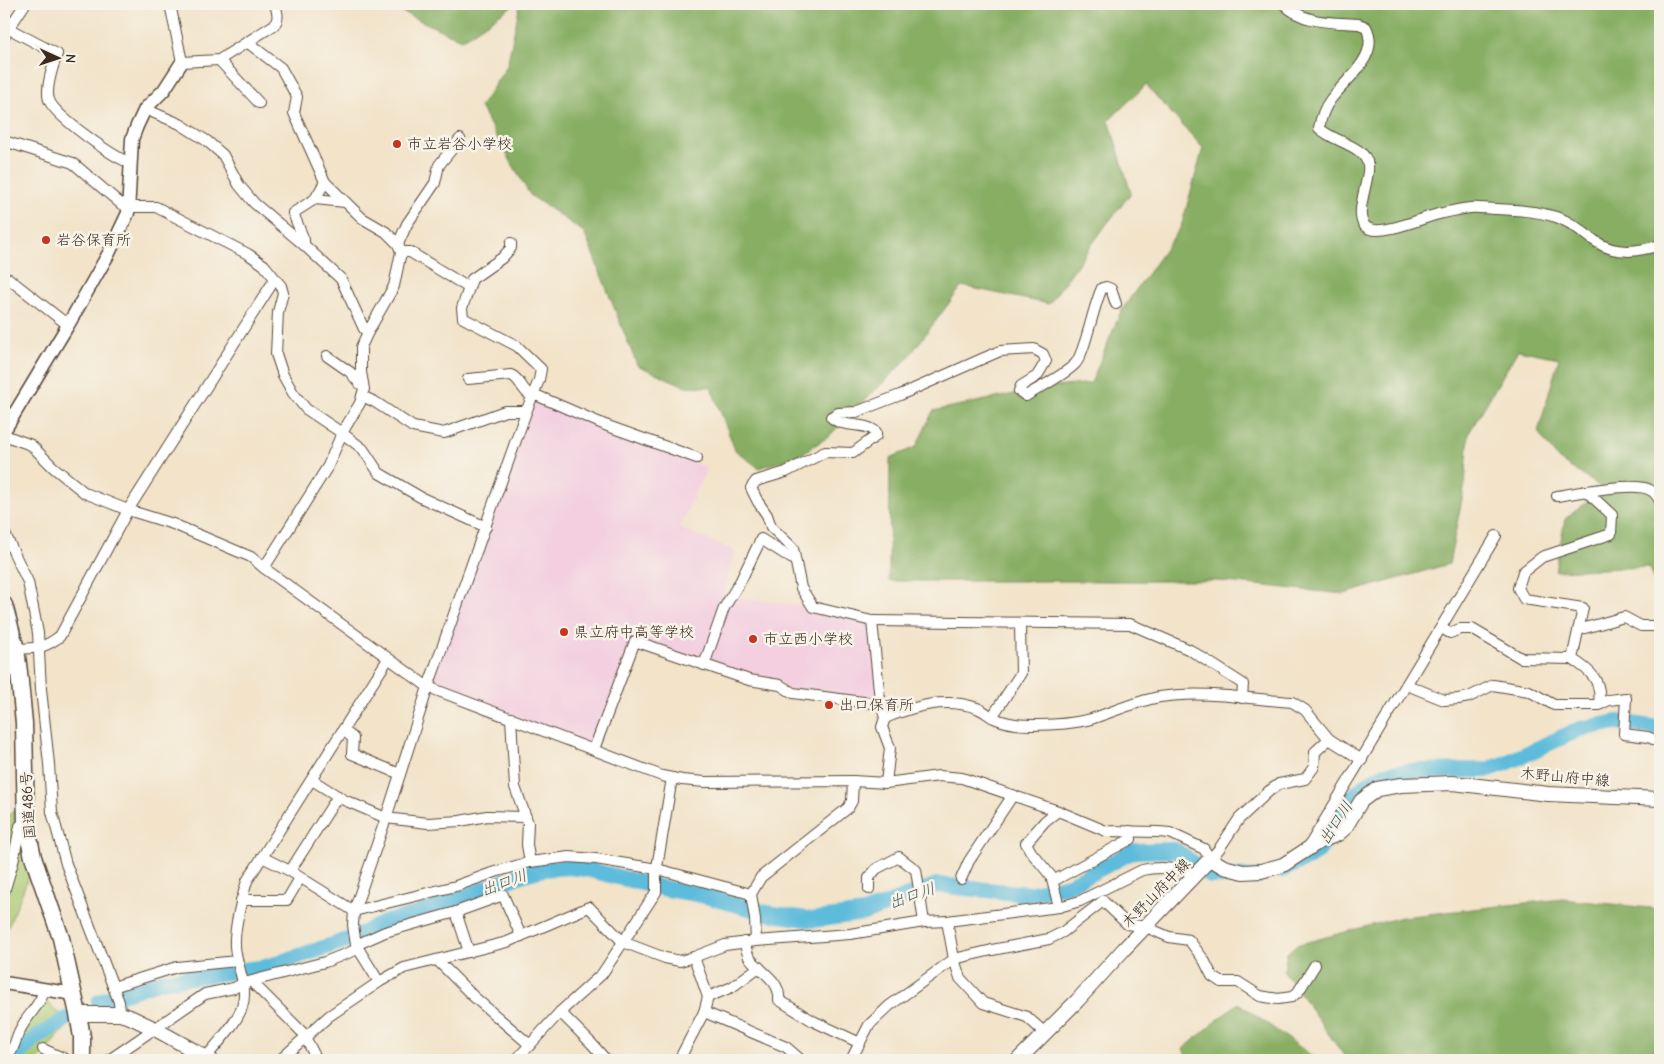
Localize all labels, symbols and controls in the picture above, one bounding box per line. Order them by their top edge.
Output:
north arrow [32,32,82,82]
text: N [62,54,79,64]
place label: 市立岩谷小学校 [407,135,512,153]
marker: 市立岩谷小学校 [391,138,403,150]
place label: 岩谷保育所 [56,231,131,249]
marker: 岩谷保育所 [40,234,52,246]
place label: 県立府中高等学校 [574,623,694,641]
marker: 県立府中高等学校 [558,626,570,638]
place label: 市立西小学校 [763,630,853,648]
marker: 市立西小学校 [747,633,759,645]
place label: 出口保育所 [839,696,914,714]
marker: 出口保育所 [823,699,835,711]
street label: 木野山府中線 [1519,764,1611,790]
street label: 国道486号 [17,770,39,840]
water label: 出口川 [1315,798,1357,848]
street label: 木野山府中線 [1118,854,1194,932]
water label: 出口川 [478,866,530,900]
water label: 出口川 [886,880,938,912]

